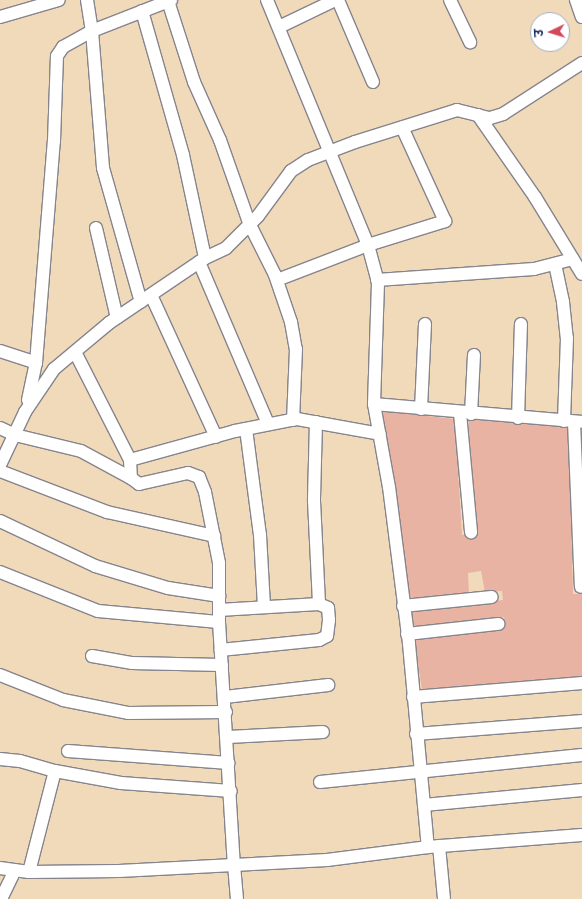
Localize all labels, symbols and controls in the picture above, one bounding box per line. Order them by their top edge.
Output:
north arrow [530,12,570,52]
text: उ [532,29,546,37]

